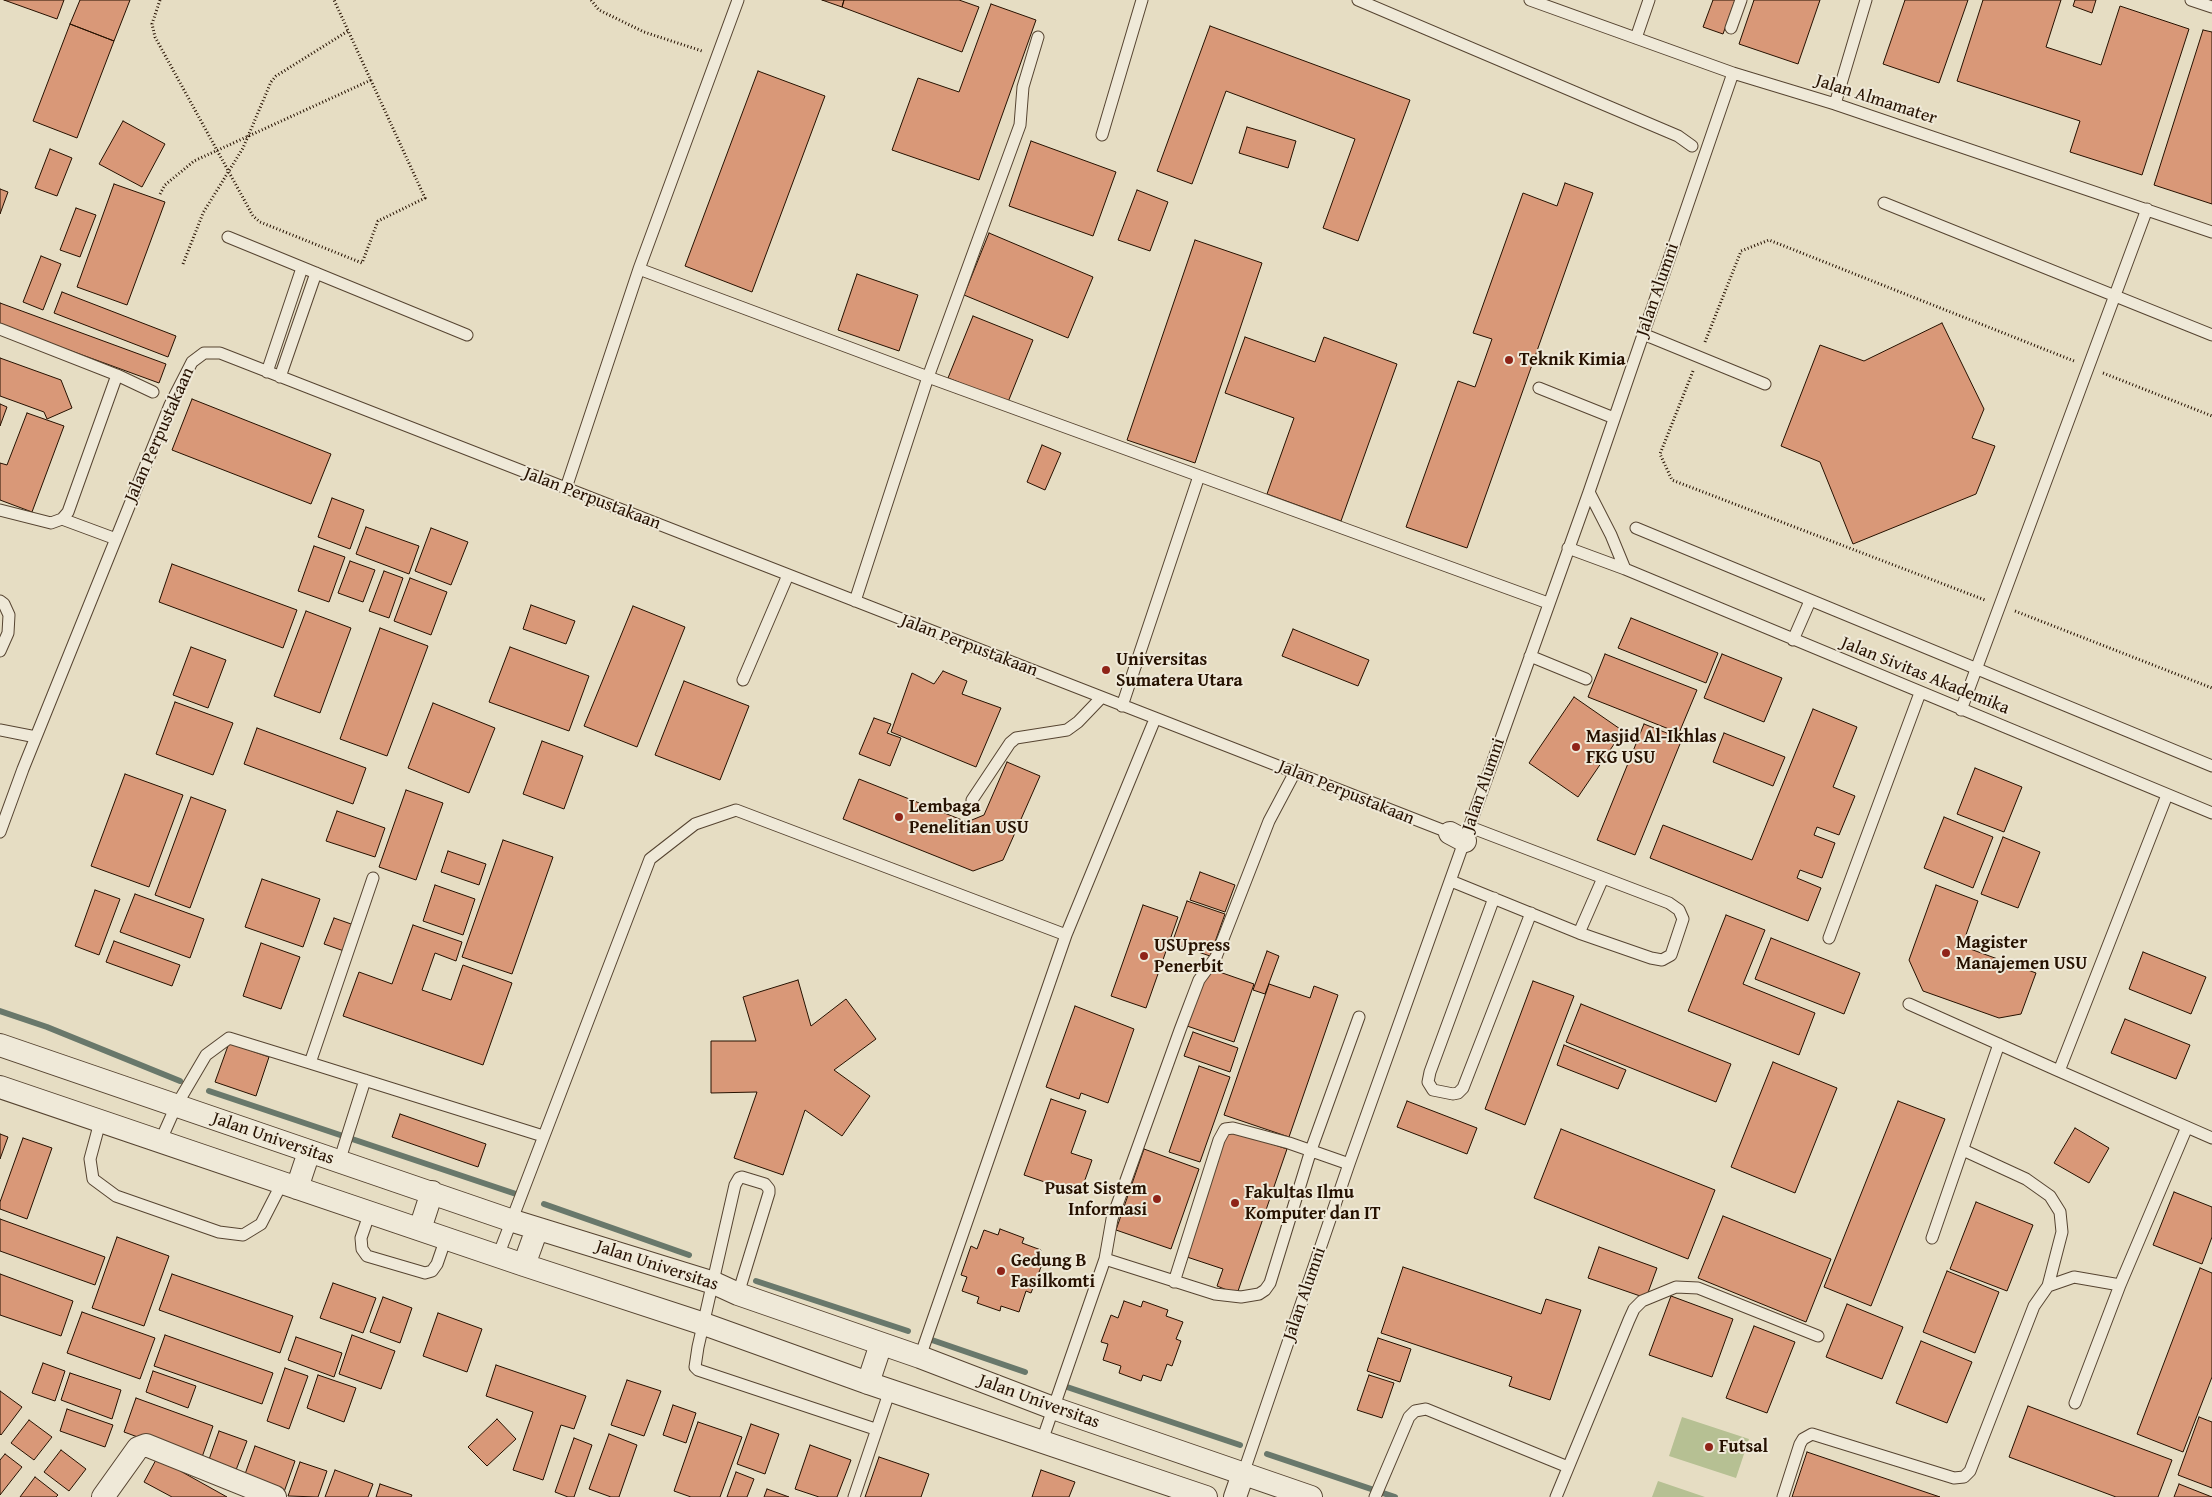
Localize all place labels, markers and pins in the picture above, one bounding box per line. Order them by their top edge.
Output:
place label: Teknik Kimia [1519,349,1626,371]
marker: Teknik Kimia [1503,354,1515,366]
place label: Universitas Sumatera Utara [1116,649,1243,692]
marker: Universitas Sumatera Utara [1100,664,1112,676]
place label: Masjid Al-Ikhlas FKG USU [1586,726,1717,769]
marker: Masjid Al-Ikhlas FKG USU [1570,741,1582,753]
place label: Lembaga Penelitian USU [909,796,1029,839]
marker: Lembaga Penelitian USU [893,811,905,823]
place label: Magister Manajemen USU [1956,932,2087,974]
place label: USUpress Penerbit [1154,935,1230,978]
marker: Magister Manajemen USU [1940,947,1952,959]
marker: USUpress Penerbit [1138,950,1150,962]
place label: Pusat Sistem Informasi [1045,1178,1147,1220]
place label: Fakultas Ilmu Komputer dan IT [1245,1182,1381,1224]
marker: Pusat Sistem Informasi [1151,1193,1163,1205]
marker: Fakultas Ilmu Komputer dan IT [1229,1197,1241,1209]
place label: Gedung B Fasilkomti [1011,1250,1095,1292]
marker: Gedung B Fasilkomti [995,1265,1007,1277]
place label: Futsal [1719,1436,1768,1458]
marker: Futsal [1703,1441,1715,1453]

